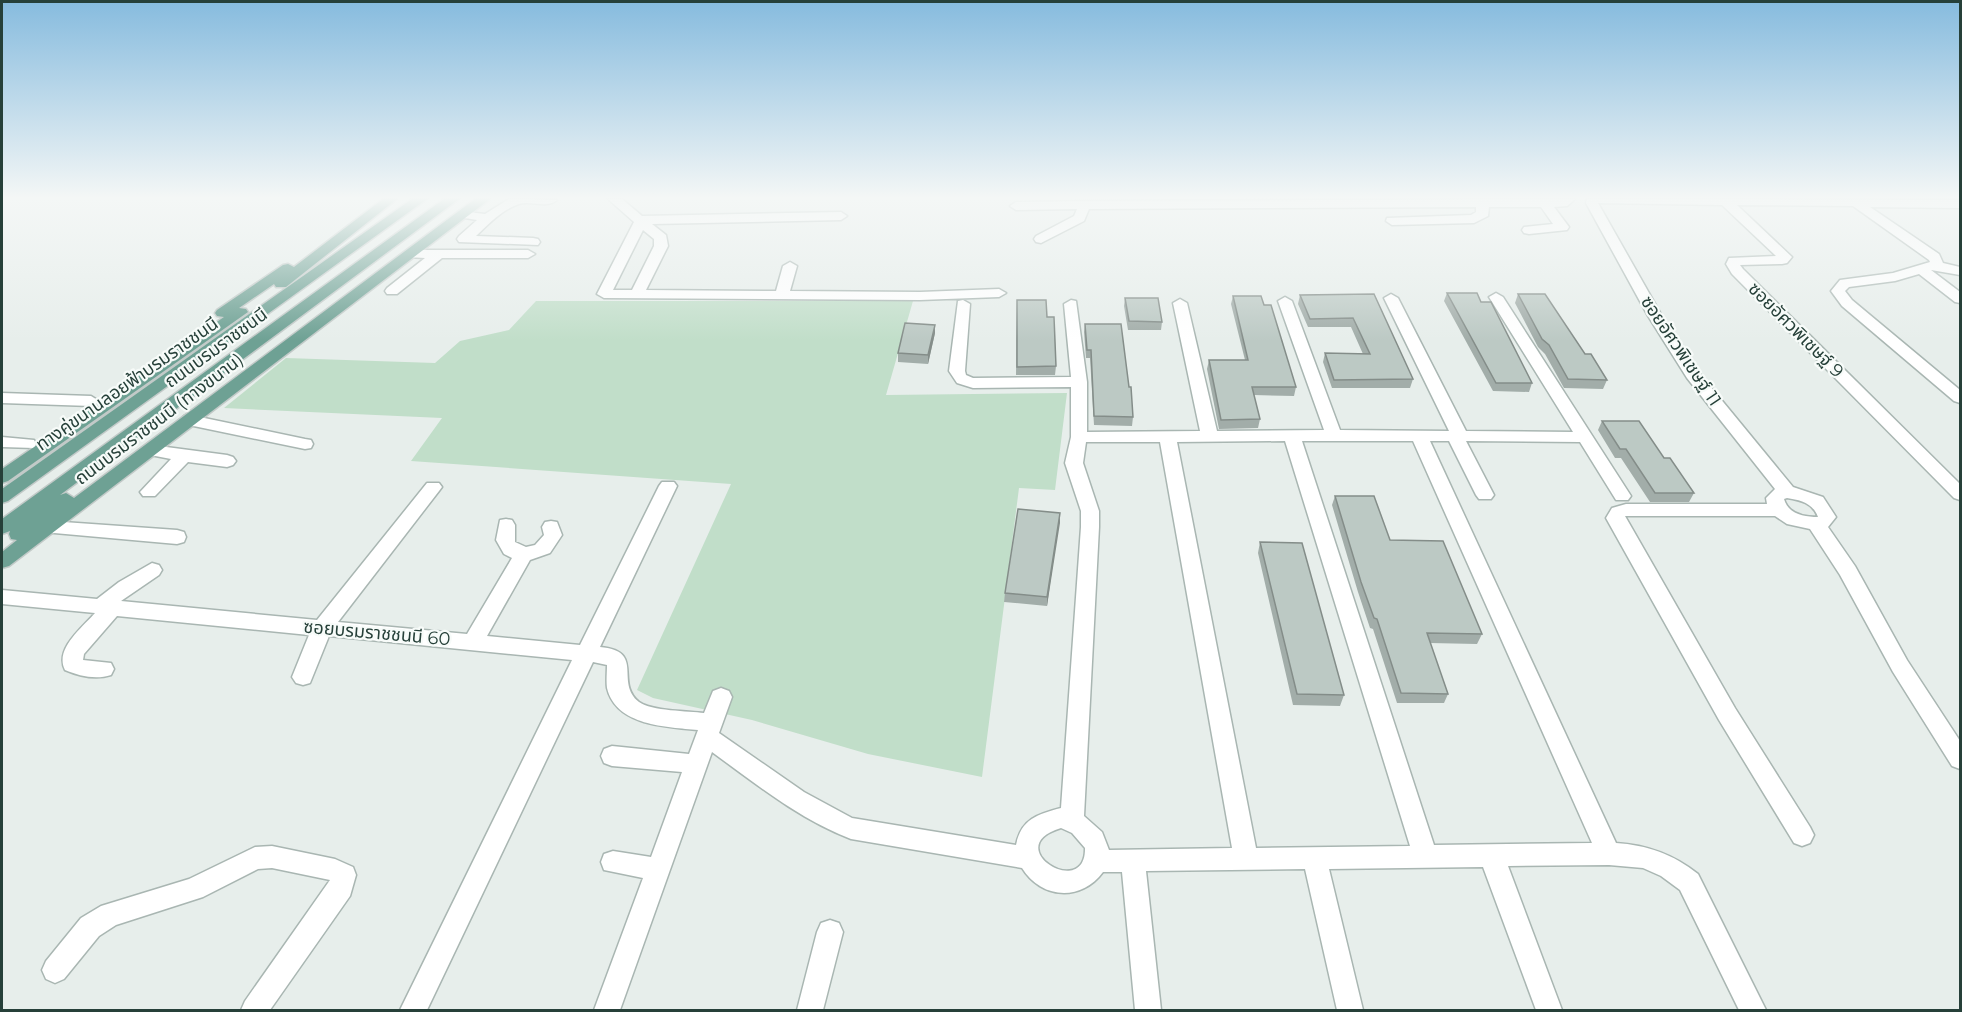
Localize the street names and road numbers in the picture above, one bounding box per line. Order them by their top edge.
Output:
street label: ซอยอัศวพิเชษฐ์ 9 [1744,278,1848,382]
street label: ซอยอัศวพิเชษฐ์ 11 [1636,292,1726,410]
street label: ถนนบรมราชชนนี [160,303,272,393]
street label: ทางคู่ขนานลอยฟ้าบรมราชชนนี [31,313,223,456]
street label: ถนนบรมราชชนนี (ทางขนาน) [70,348,248,490]
street label: ซอยบรมราชชนนี 60 [303,616,451,650]

